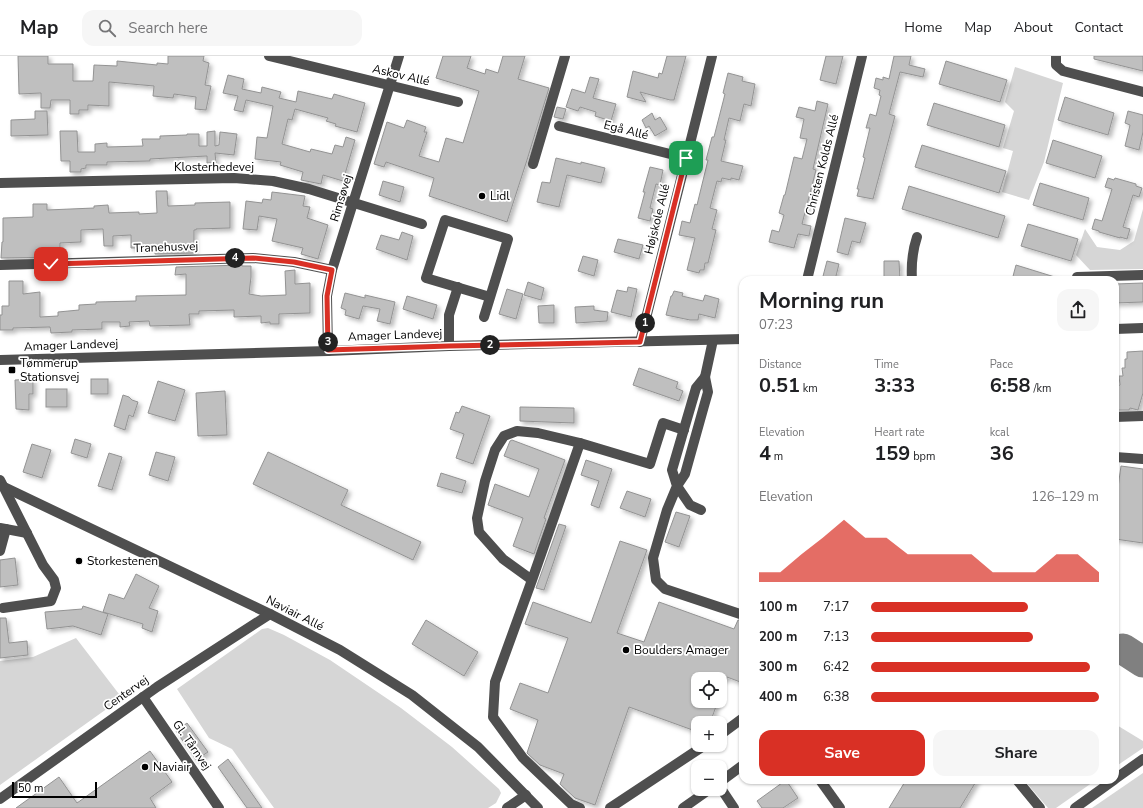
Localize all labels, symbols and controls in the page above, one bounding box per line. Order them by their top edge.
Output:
search box [82,10,362,46]
text: Map [20,15,58,41]
icon: search [96,17,118,39]
text: Search here [128,18,208,38]
text: Home [904,18,942,37]
text: Map [964,18,992,37]
text: About [1014,18,1053,37]
text: Contact [1075,18,1123,37]
street label: Askov Allé [371,61,431,89]
street label: Christen Kolds Allé [802,113,842,217]
street label: Egå Allé [602,117,650,143]
pin [669,141,703,175]
icon: arrive [675,147,697,169]
street label: Klosterhedevej [174,159,254,175]
street label: Rimsøvej [326,172,356,224]
street label: Højskole Allé [641,182,673,256]
place label: Lidl [490,188,510,204]
marker: Lidl [477,191,487,201]
street label: Tranehusvej [133,238,199,256]
pin [34,247,68,281]
pin: 4 [225,248,245,268]
text: 4 [232,250,238,265]
icon: check [40,253,62,275]
text: Morning run [759,286,884,316]
button: share [1057,289,1099,331]
pin: 1 [635,313,655,333]
text: 1 [642,315,648,330]
text: 07:23 [759,316,793,334]
street label: Amager Landevej [348,325,443,345]
pin: 3 [318,332,338,352]
text: 3 [325,334,331,349]
street label: Amager Landevej [24,335,119,355]
pin: 2 [480,335,500,355]
text: 2 [487,337,493,352]
place label: Tømmerup Stationsvej [20,355,80,385]
text: Distance [759,357,802,372]
text: Time [874,357,899,372]
text: Pace [990,357,1013,372]
marker: Tømmerup Stationsvej [7,365,17,375]
text: 0.51 [759,372,800,399]
text: 3:33 [874,372,915,399]
text: 6:58 [990,372,1031,399]
text: km [800,381,818,396]
text: /km [1031,381,1051,396]
text: Elevation [759,425,805,440]
text: Heart rate [874,425,925,440]
text: kcal [990,425,1009,440]
text: 4 [759,440,771,467]
text: 159 [874,440,910,467]
text: 36 [990,440,1014,467]
text: m [771,449,783,464]
text: bpm [910,449,935,464]
text: Elevation [759,488,813,506]
text: 126–129 m [1031,488,1099,506]
place label: Storkestenen [87,553,158,569]
marker: Storkestenen [74,556,84,566]
street label: Naviair Allé [263,592,327,634]
text: 100 m [759,598,797,616]
text: 7:17 [823,598,849,616]
text: 200 m [759,628,797,646]
text: 7:13 [823,628,849,646]
place label: Boulders Amager [634,642,729,658]
marker: Boulders Amager [621,645,631,655]
text: 300 m [759,658,797,676]
text: 6:42 [823,658,849,676]
street label: Centervej [100,672,152,714]
map controls [691,672,727,796]
button: locate [691,672,727,708]
text: 400 m [759,688,797,706]
text: 6:38 [823,688,849,706]
button: + [691,716,727,752]
street label: Gl. Tårnvej [169,717,215,773]
button: Save [759,730,925,776]
button: Share [933,730,1099,776]
place label: Naviair [153,759,191,775]
button: − [691,760,727,796]
marker: Naviair [140,762,150,772]
scale bar [12,780,97,799]
text: 50 m [18,781,43,796]

